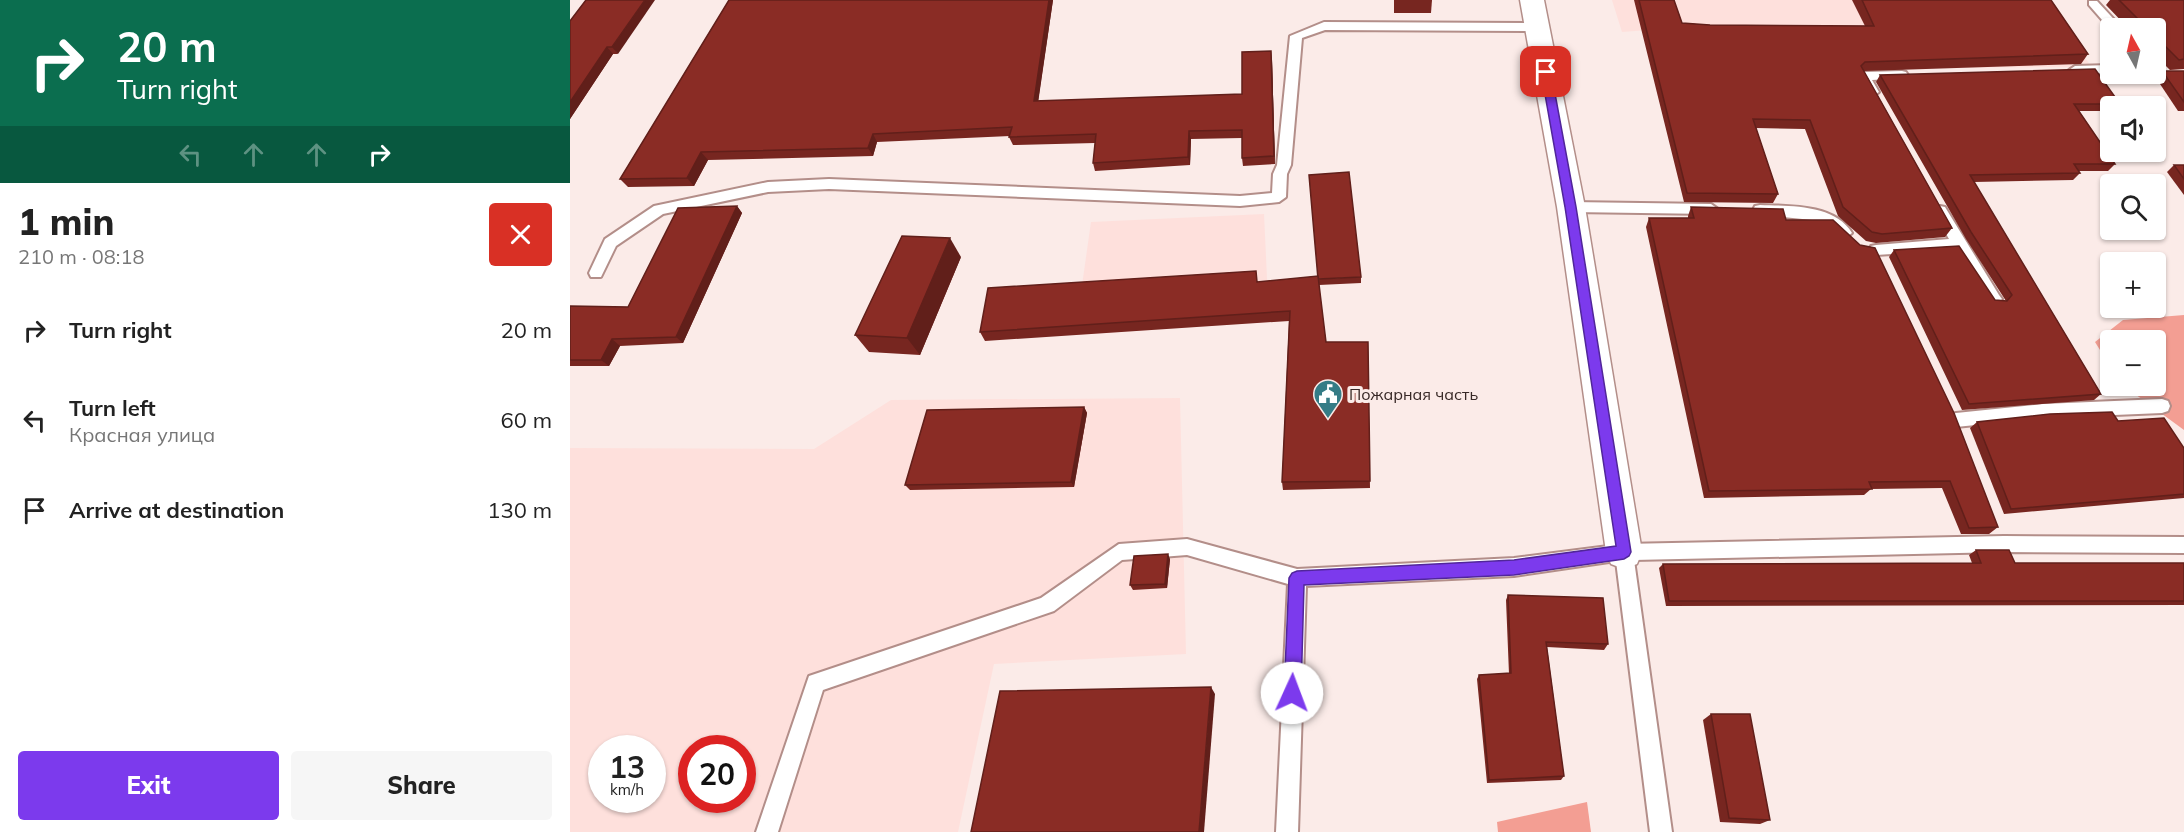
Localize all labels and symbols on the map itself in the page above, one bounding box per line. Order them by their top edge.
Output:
north arrow [2100,18,2166,84]
pin [1520,46,1571,97]
public building icon: Пожарная часть [1312,378,1344,420]
place label: Пожарная часть [1349,384,1478,404]
position arrow [1260,661,1324,725]
speed limit sign: 20 [678,735,756,813]

